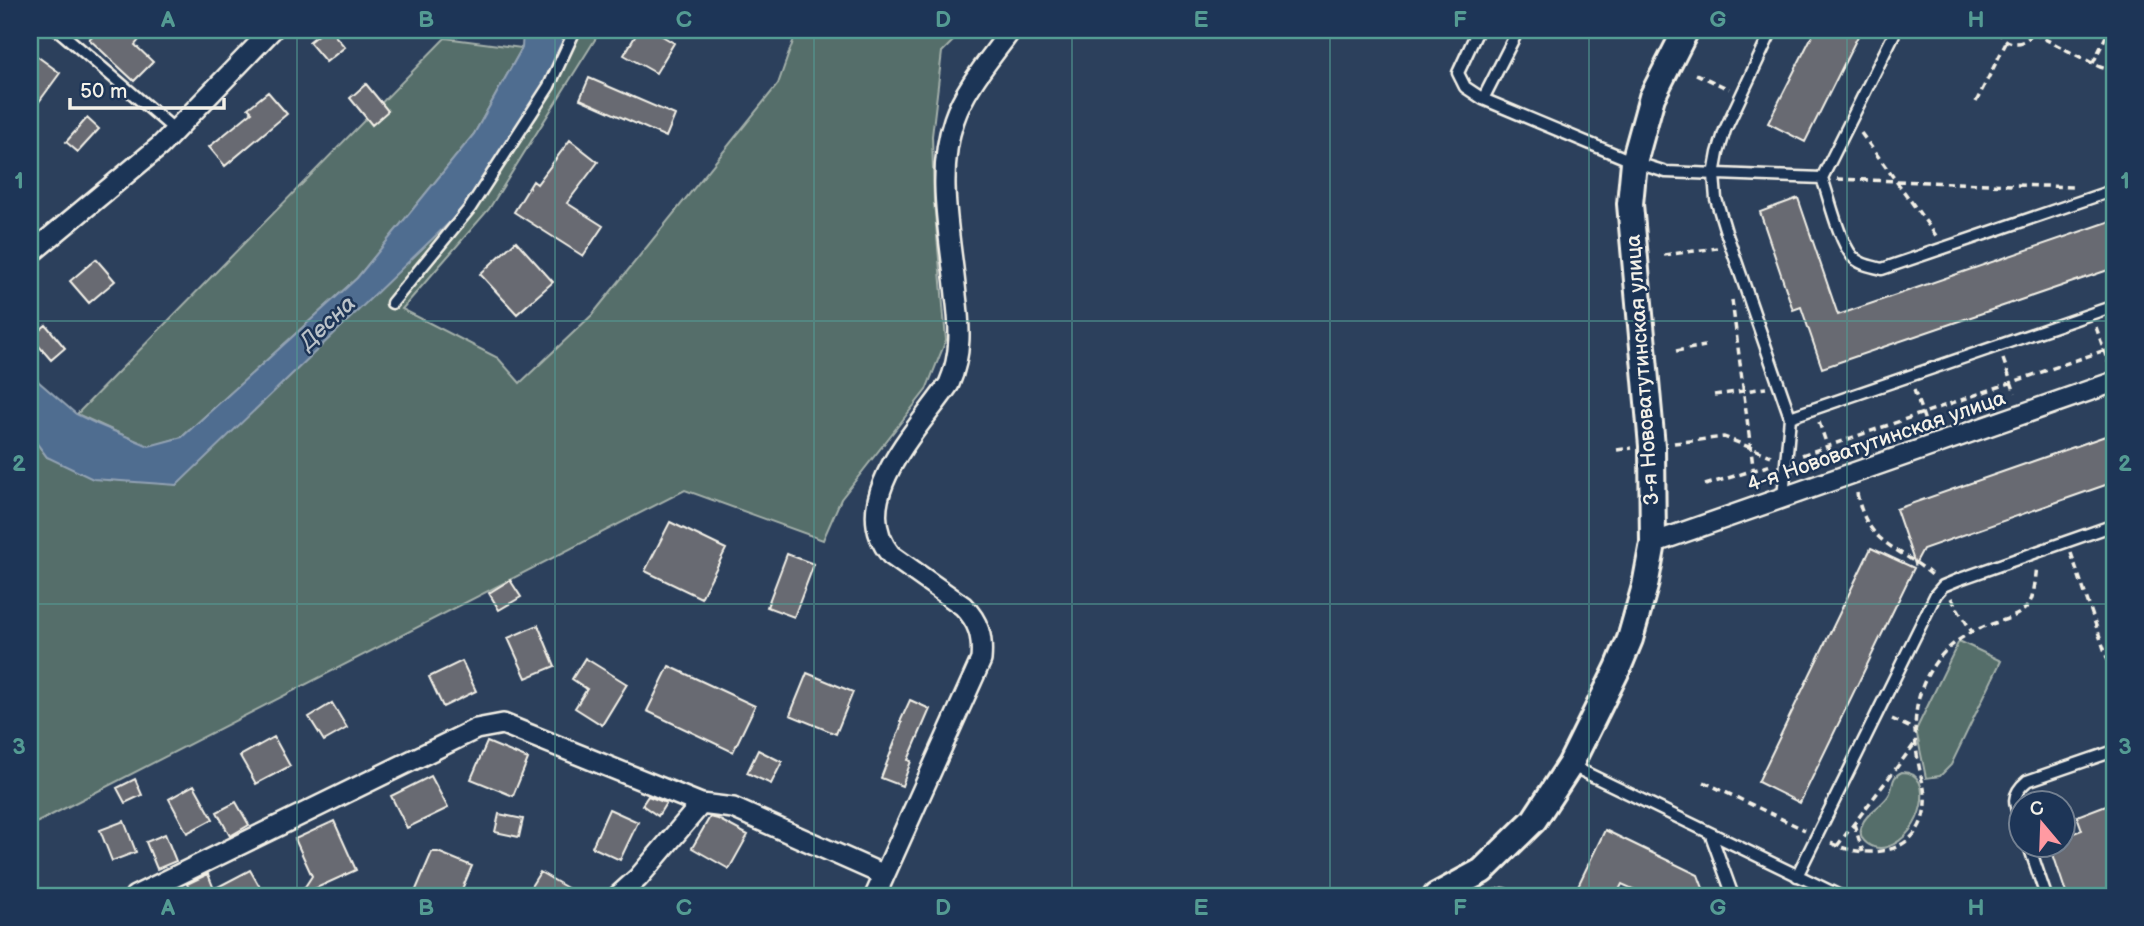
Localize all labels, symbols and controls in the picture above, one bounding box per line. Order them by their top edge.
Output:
text: A [160,6,176,34]
text: B [418,6,434,34]
text: C [676,6,692,34]
text: D [935,6,951,34]
text: E [1194,6,1209,34]
text: F [1453,6,1467,34]
text: G [1710,6,1727,34]
text: H [1967,6,1985,34]
scale bar [70,66,224,110]
text: 50 m [80,79,127,104]
text: 1 [14,167,24,195]
text: 1 [2120,167,2130,195]
street label: 3-я Нововатутинская улица [1621,233,1664,506]
water label: Десна [292,290,362,357]
street label: 4-я Нововатутинская улица [1744,385,2009,497]
text: 2 [12,450,26,478]
text: 2 [2118,450,2132,478]
text: 3 [12,733,26,761]
text: 3 [2118,733,2132,761]
north arrow [2008,790,2078,860]
text: С [2027,796,2047,822]
text: A [160,894,176,922]
text: B [418,894,434,922]
text: C [676,894,692,922]
text: D [935,894,951,922]
text: E [1194,894,1209,922]
text: F [1453,894,1467,922]
text: G [1710,894,1727,922]
text: H [1967,894,1985,922]

